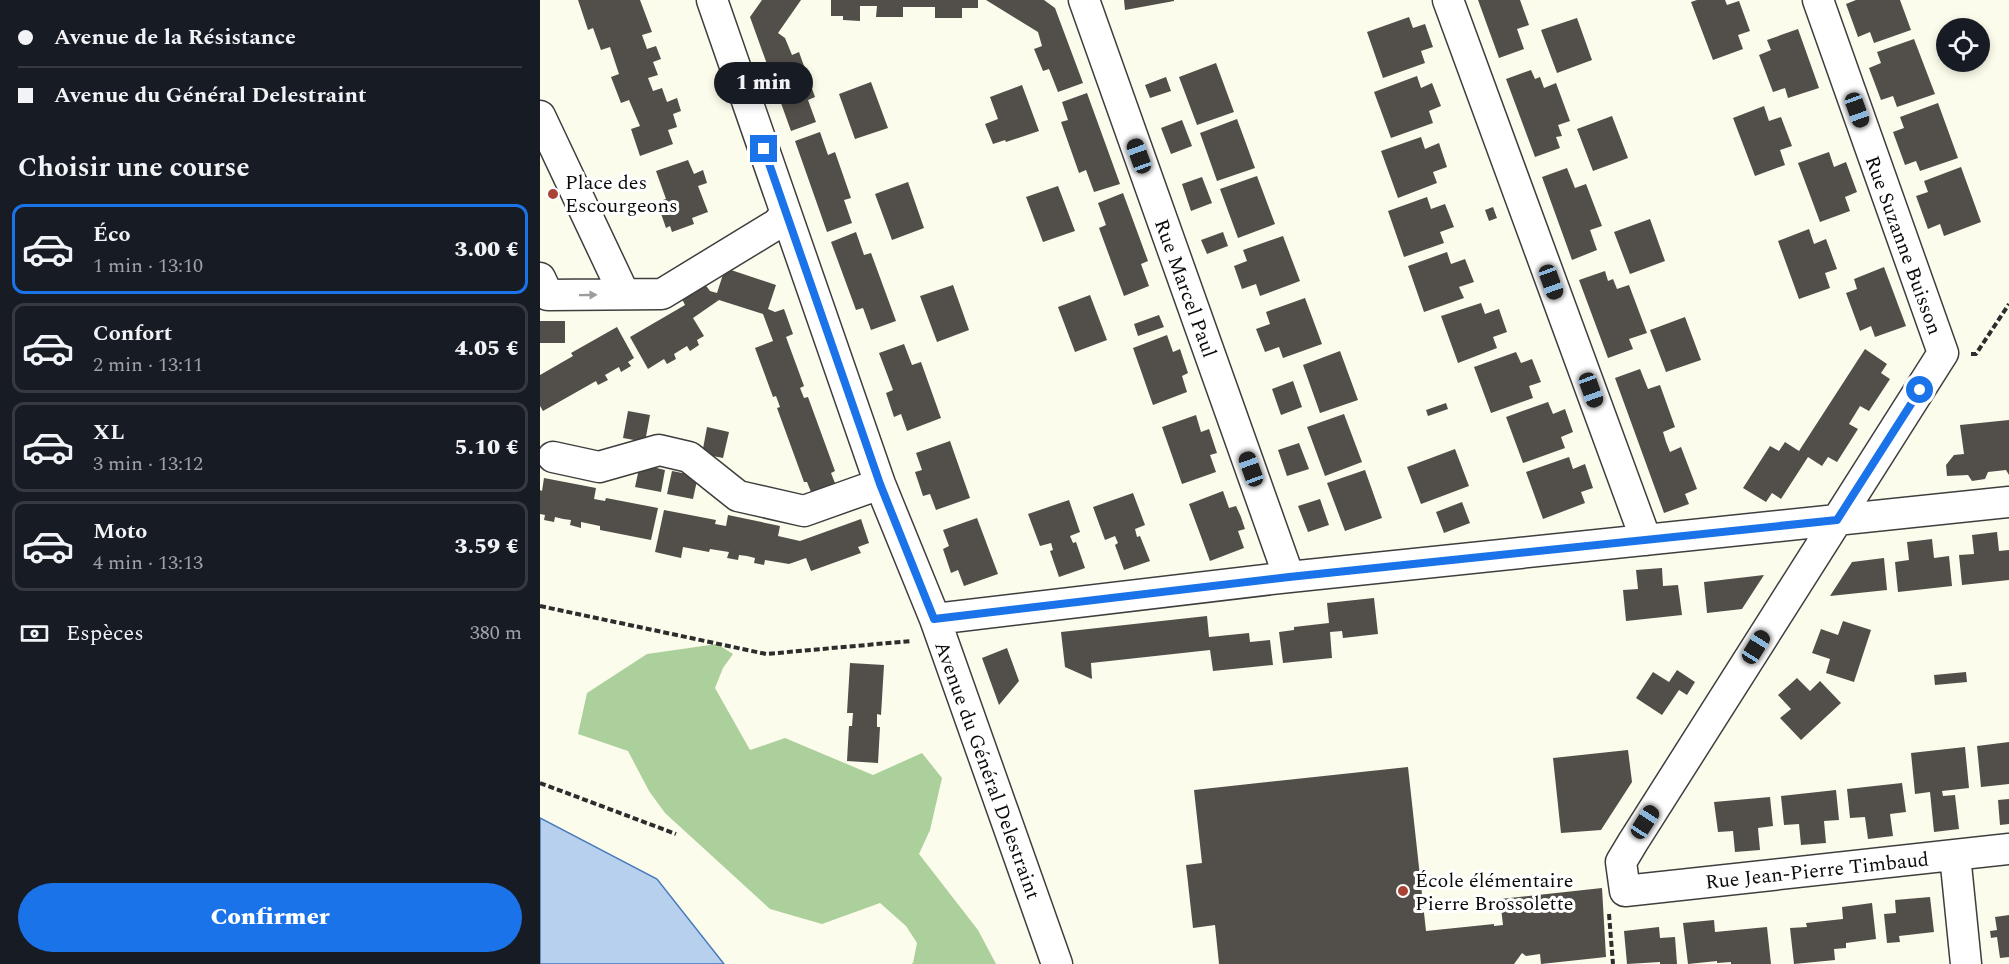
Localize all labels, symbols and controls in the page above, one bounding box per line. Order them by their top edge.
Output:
map controls [1936,18,1990,72]
button: locate [1936,18,1990,72]
text: Avenue de la Résistance [54,21,296,54]
callout: 1 min [714,62,814,104]
text: 1 min [736,68,791,98]
text: Avenue du Général Delestraint [54,79,367,112]
car [1842,90,1872,130]
route end [750,135,777,162]
car [1124,136,1154,176]
text: Choisir une course [18,147,250,189]
street label: Rue Suzanne Buisson [1857,152,1949,339]
place label: Place des Escourgeons [565,168,678,221]
marker: Place des Escourgeons [546,187,560,201]
street label: Rue Marcel Paul [1146,215,1224,362]
text: Éco [93,218,131,251]
icon: car [21,222,75,276]
text: 3.00 € [455,233,519,266]
text: 1 min · 13:10 [93,251,203,281]
car [1536,262,1566,302]
one-way arrow [578,290,597,300]
text: Confort [93,317,172,350]
icon: car [21,321,75,375]
text: 4.05 € [455,332,519,365]
text: 2 min · 13:11 [93,350,203,380]
car [1576,370,1606,410]
route start [1906,376,1933,403]
text: XL [93,416,124,449]
icon: car [21,420,75,474]
text: 5.10 € [455,431,519,464]
text: 3 min · 13:12 [93,449,203,479]
car [1236,449,1266,489]
text: Moto [93,515,147,548]
icon: car [21,519,75,573]
text: 3.59 € [455,530,519,563]
text: 4 min · 13:13 [93,548,203,578]
icon: cash [18,617,51,650]
text: Espèces [66,617,144,650]
text: 380 m [470,618,522,648]
car [1739,627,1773,667]
street label: Avenue du Général Delestraint [926,637,1048,904]
car [1628,802,1662,842]
street label: Rue Jean-Pierre Timbaud [1704,844,1930,898]
place label: École élémentaire Pierre Brossolette [1415,866,1573,919]
button: Confirmer [18,883,522,952]
marker: École élémentaire Pierre Brossolette [1396,884,1410,898]

